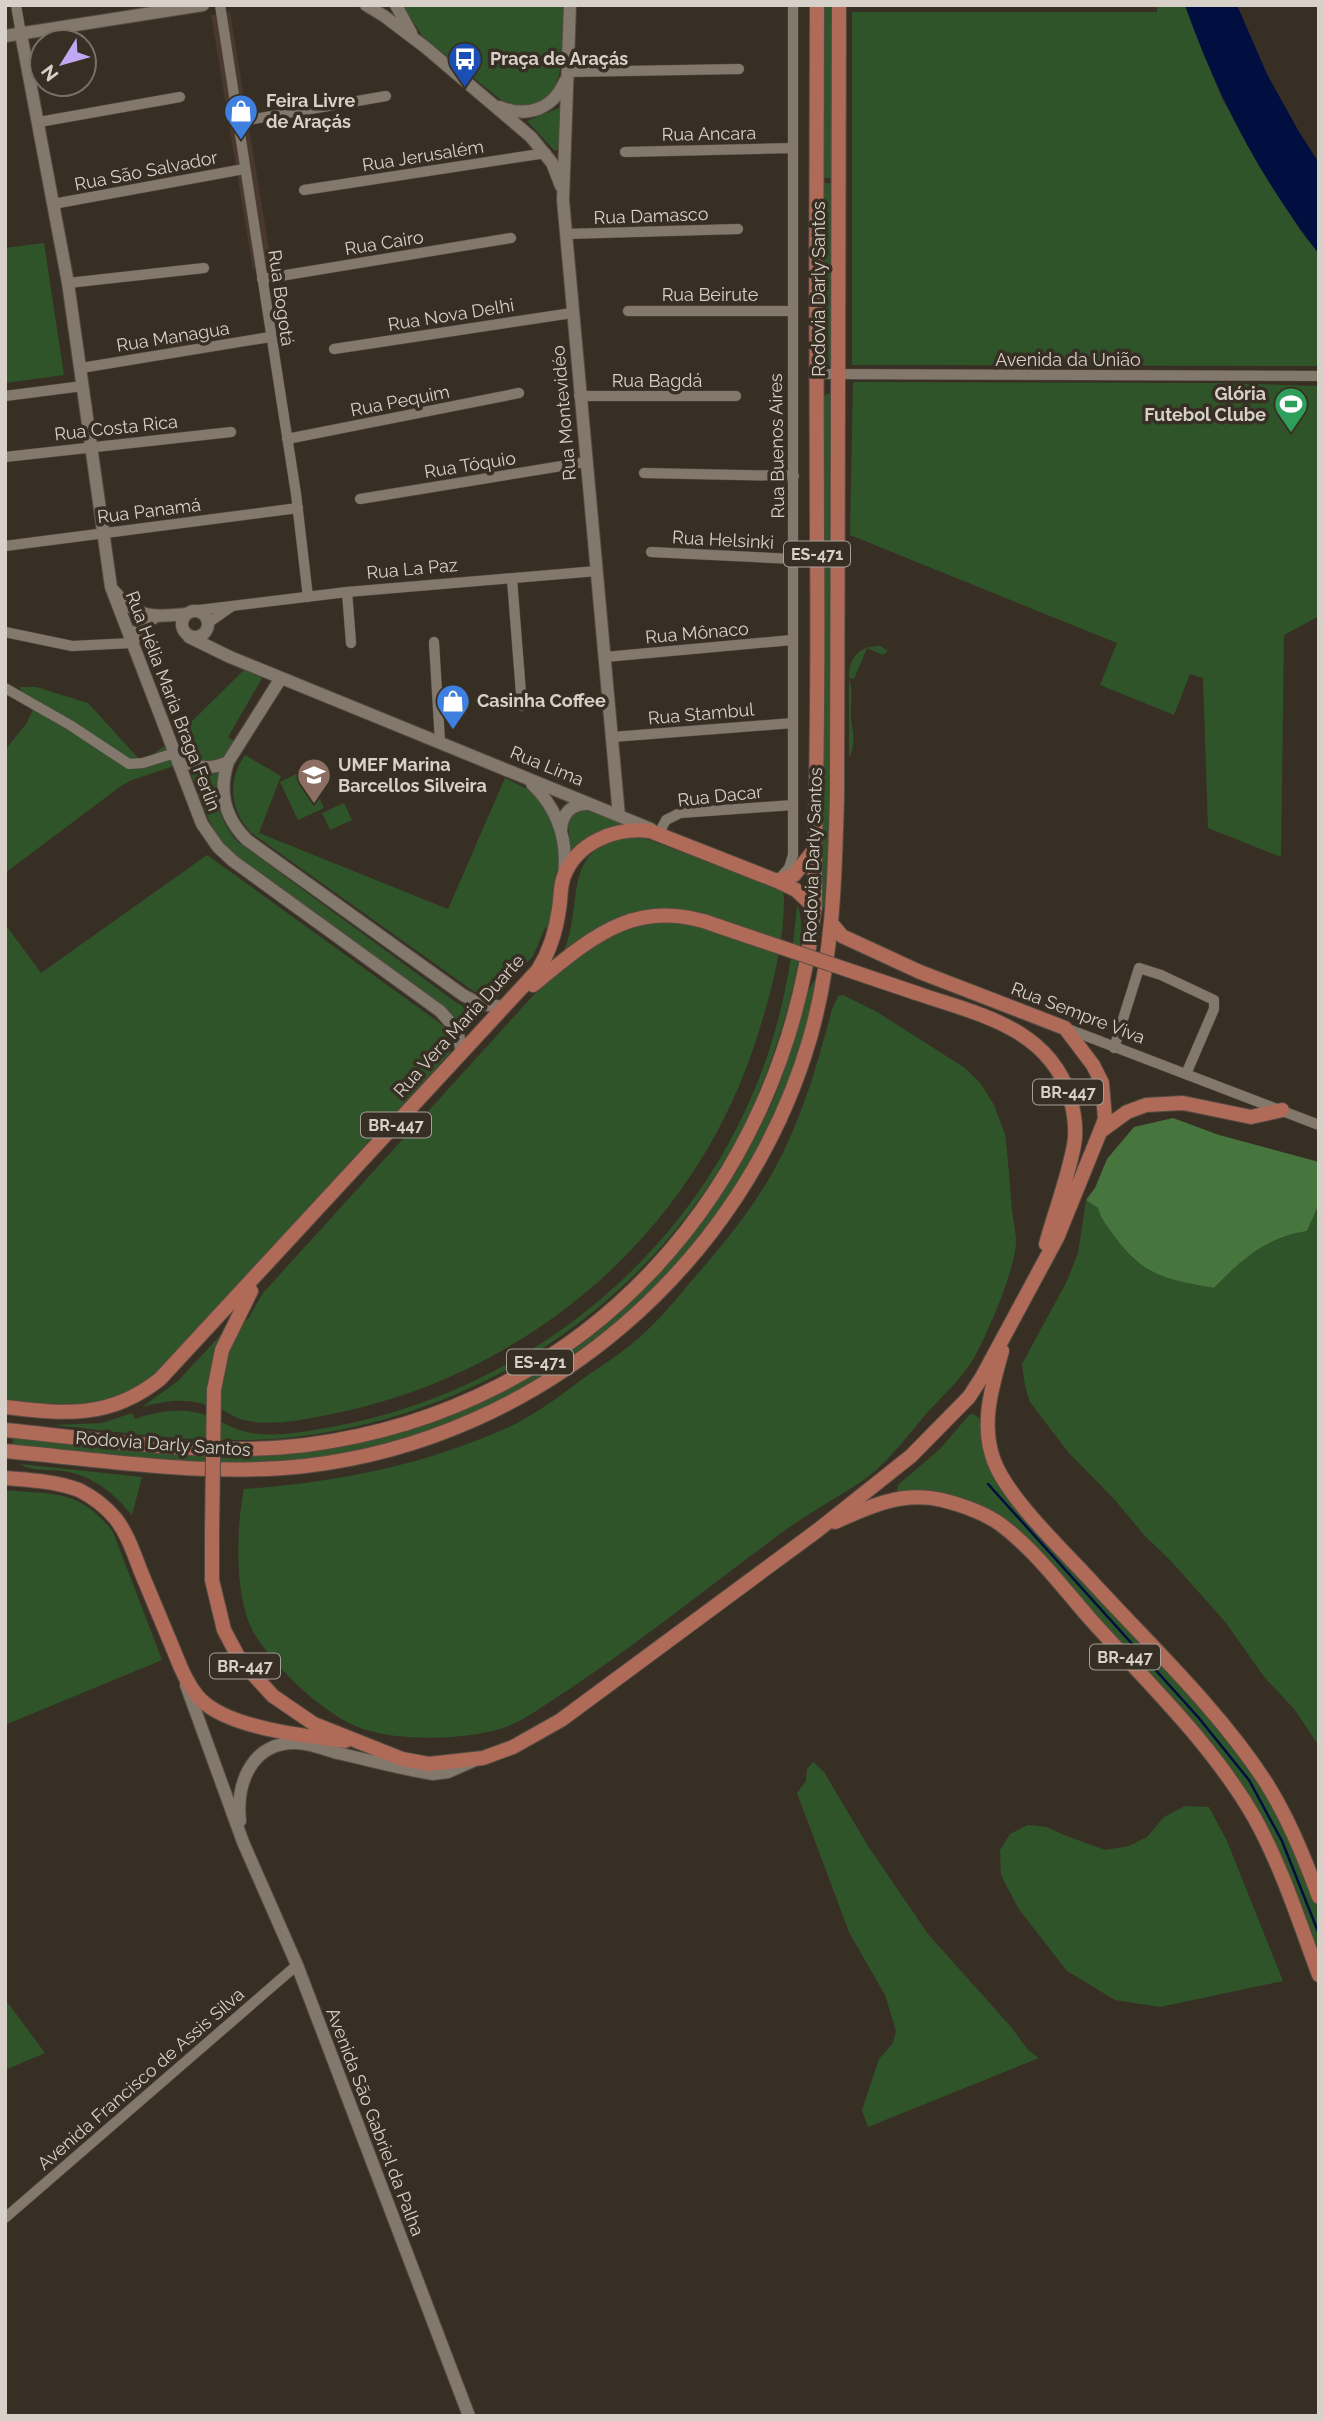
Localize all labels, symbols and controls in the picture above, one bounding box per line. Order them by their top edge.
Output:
north arrow [28,28,98,98]
bus stop icon: Praça de Araçás [446,40,484,89]
place label: Praça de Araçás [490,48,628,69]
text: N [36,61,63,86]
place label: Feira Livre de Araçás [266,90,356,132]
shop icon: Feira Livre de Araçás [222,92,260,141]
street label: Rua Ancara [662,122,756,145]
street label: Rua Jerusalém [361,136,485,175]
street label: Rua São Salvador [73,146,220,195]
street label: Rodovia Darly Santos [808,201,829,377]
street label: Rua Damasco [593,203,709,228]
street label: Rua Cairo [343,226,425,259]
street label: Rua Bogotá [264,248,299,347]
street label: Rua Beirute [662,284,759,305]
street label: Rua Nova Delhi [386,294,515,335]
street label: Rua Managua [115,317,231,356]
street label: Rua Montevidéo [547,344,580,482]
street label: Avenida da União [995,349,1141,370]
street label: Rua Bagdá [612,370,702,391]
street label: Rua Buenos Aires [765,373,788,519]
street label: Rua Pequim [349,381,451,420]
place label: Glória Futebol Clube [1144,383,1266,425]
sports icon: Glória Futebol Clube [1272,385,1310,434]
street label: Rua Costa Rica [53,411,179,444]
street label: Rua Tóquio [423,447,517,482]
street label: Rua Panamá [96,494,202,527]
street label: Rua Helsinki [672,526,774,553]
road number: ES-471 [784,541,850,566]
street label: Rua La Paz [366,554,459,583]
street label: Rua Hélia Maria Braga Ferlin [122,588,225,814]
street label: Rua Mônaco [644,617,750,647]
shop icon: Casinha Coffee [434,682,472,731]
place label: Casinha Coffee [477,690,606,711]
street label: Rua Stambul [647,698,755,729]
street label: Rua Lima [507,741,587,790]
place label: UMEF Marina Barcellos Silveira [338,754,487,796]
school or university icon: UMEF Marina Barcellos Silveira [295,756,333,805]
street label: Rodovia Darly Santos [799,767,826,943]
street label: Rua Dacar [676,781,764,810]
street label: Rua Vera Maria Duarte [389,950,528,1101]
street label: Rua Sempre Viva [1008,977,1148,1048]
road number: BR-447 [1033,1080,1103,1104]
road number: BR-447 [361,1112,431,1138]
road number: ES-471 [507,1350,573,1374]
street label: Rodovia Darly Santos [75,1427,252,1460]
road number: BR-447 [1090,1644,1160,1670]
road number: BR-447 [210,1654,280,1678]
street label: Avenida Francisco de Assis Silva [33,1983,248,2174]
street label: Avenida São Gabriel da Palha [322,2005,429,2239]

